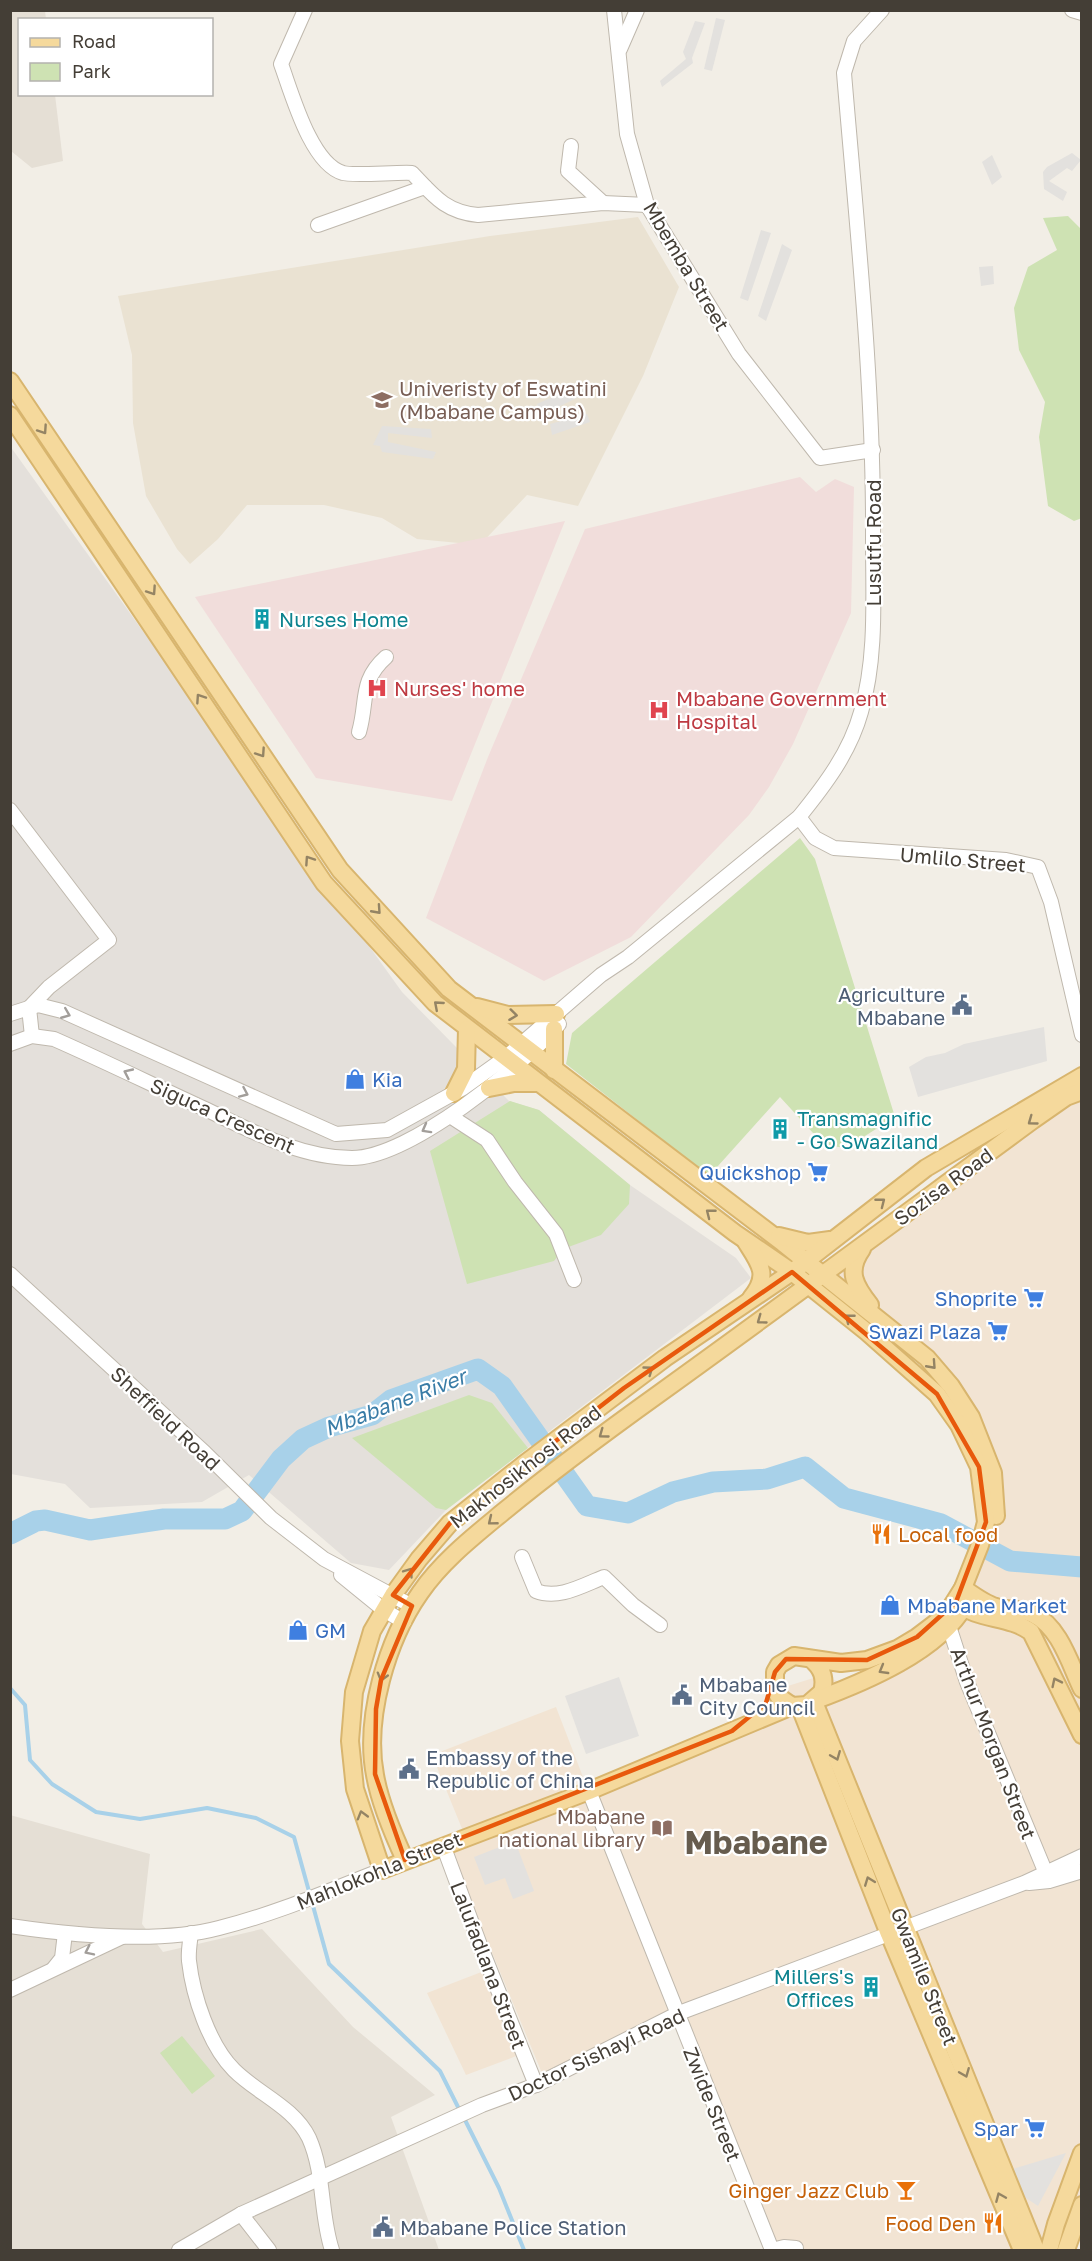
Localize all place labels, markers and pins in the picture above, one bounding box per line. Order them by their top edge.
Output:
place label: Univeristy of Eswatini (Mbabane Campus) [399,376,607,423]
school or university icon: Univeristy of Eswatini (Mbabane Campus) [370,388,394,412]
building icon: Nurses Home [250,607,274,631]
place label: Nurses Home [279,607,408,631]
hospital icon: Nurses' home [365,676,389,700]
place label: Nurses' home [394,676,525,700]
place label: Mbabane Government Hospital [676,686,887,733]
hospital icon: Mbabane Government Hospital [647,698,671,722]
place label: Agriculture Mbabane [838,982,945,1029]
public building icon: Agriculture Mbabane [950,993,974,1017]
shop icon: Kia [343,1067,367,1091]
place label: Kia [372,1067,402,1091]
place label: Transmagnific - Go Swaziland [797,1106,938,1153]
building icon: Transmagnific - Go Swaziland [768,1117,792,1141]
place label: Quickshop [699,1160,801,1184]
supermarket icon: Quickshop [806,1160,830,1184]
place label: Shoprite [935,1286,1017,1310]
supermarket icon: Shoprite [1022,1286,1046,1310]
place label: Swazi Plaza [868,1319,981,1343]
supermarket icon: Swazi Plaza [986,1319,1010,1343]
restaurant icon: Local food [869,1522,893,1546]
place label: Local food [898,1522,998,1546]
shop icon: Mbabane Market [878,1593,902,1617]
place label: Mbabane Market [907,1593,1067,1617]
shop icon: GM [286,1618,310,1642]
place label: GM [315,1618,346,1642]
place label: Mbabane City Council [699,1672,815,1719]
public building icon: Mbabane City Council [670,1683,694,1707]
place label: Embassy of the Republic of China [426,1745,594,1792]
public building icon: Embassy of the Republic of China [397,1757,421,1781]
place label: Mbabane national library [499,1804,645,1851]
library icon: Mbabane national library [650,1816,674,1840]
place label: Millers's Offices [774,1964,854,2011]
building icon: Millers's Offices [859,1975,883,1999]
place label: Spar [974,2116,1018,2140]
supermarket icon: Spar [1023,2116,1047,2140]
place label: Ginger Jazz Club [728,2178,889,2202]
bar icon: Ginger Jazz Club [894,2178,918,2202]
place label: Food Den [885,2211,976,2235]
restaurant icon: Food Den [981,2211,1005,2235]
public building icon: Mbabane Police Station [371,2215,395,2239]
place label: Mbabane Police Station [400,2215,627,2239]

